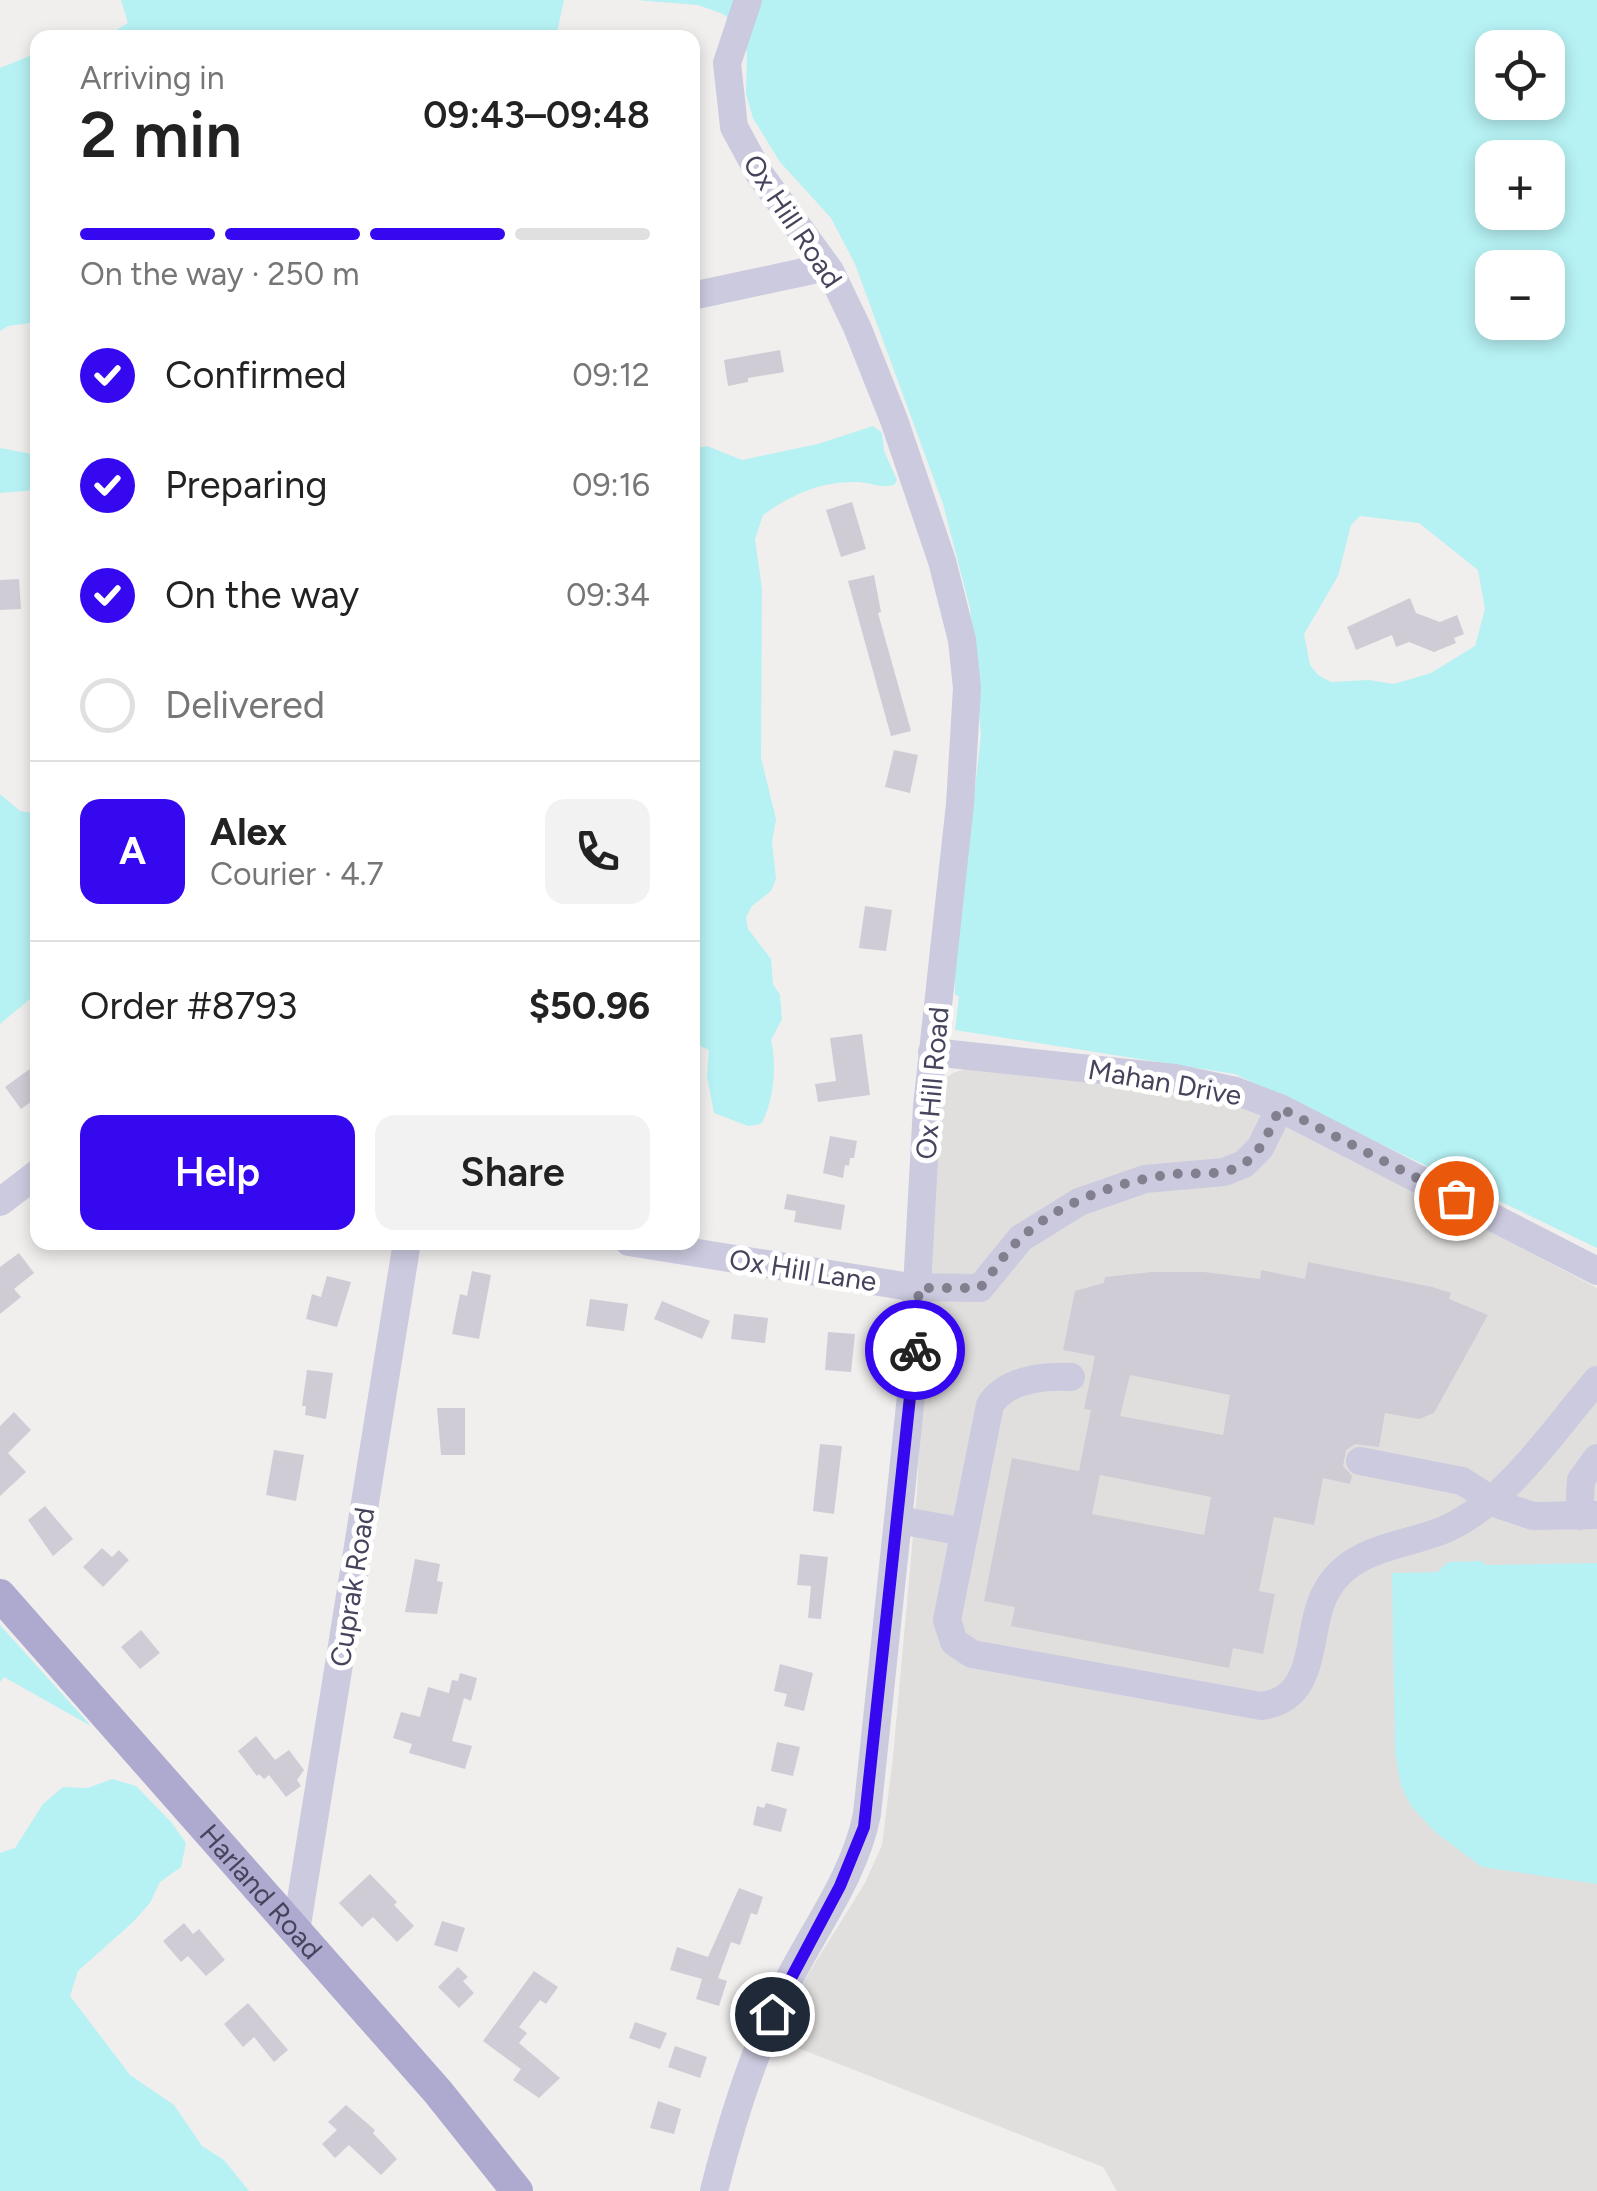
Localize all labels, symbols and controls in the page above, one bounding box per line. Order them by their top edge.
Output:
map controls [1475,30,1565,340]
button: locate [1475,30,1565,120]
text: Arriving in [80,59,225,97]
text: 09:43–09:48 [423,92,650,138]
text: 2 min [80,95,242,173]
button: + [1475,140,1565,230]
street label: Ox Hill Road [736,148,850,294]
button: − [1475,250,1565,340]
text: On the way · 250 m [80,255,359,293]
icon: check [80,348,135,403]
text: Confirmed [165,352,347,398]
text: 09:12 [572,356,650,394]
icon: check [80,458,135,513]
text: Preparing [165,462,327,508]
text: 09:16 [572,466,650,504]
icon: check [80,568,135,623]
text: On the way [165,572,359,618]
text: 09:34 [566,576,650,614]
text: Delivered [165,682,325,728]
button: phone [545,799,650,904]
text: Alex [210,809,287,855]
text: A [119,828,146,874]
text: Courier · 4.7 [210,855,384,893]
text: Order #8793 [80,983,297,1029]
text: $50.96 [529,983,650,1029]
street label: Ox Hill Road [908,1005,956,1161]
street label: Mahan Drive [1086,1052,1244,1112]
button: Help [80,1115,355,1230]
button: Share [375,1115,650,1230]
pin [1414,1156,1499,1241]
icon: bag [1429,1171,1484,1226]
street label: Ox Hill Lane [727,1242,879,1298]
courier [865,1300,965,1400]
icon: bike [888,1323,943,1378]
street label: Cuprak Road [323,1505,381,1669]
street label: Harland Road [193,1817,330,1966]
pin [730,1972,815,2057]
icon: home [745,1987,800,2042]

